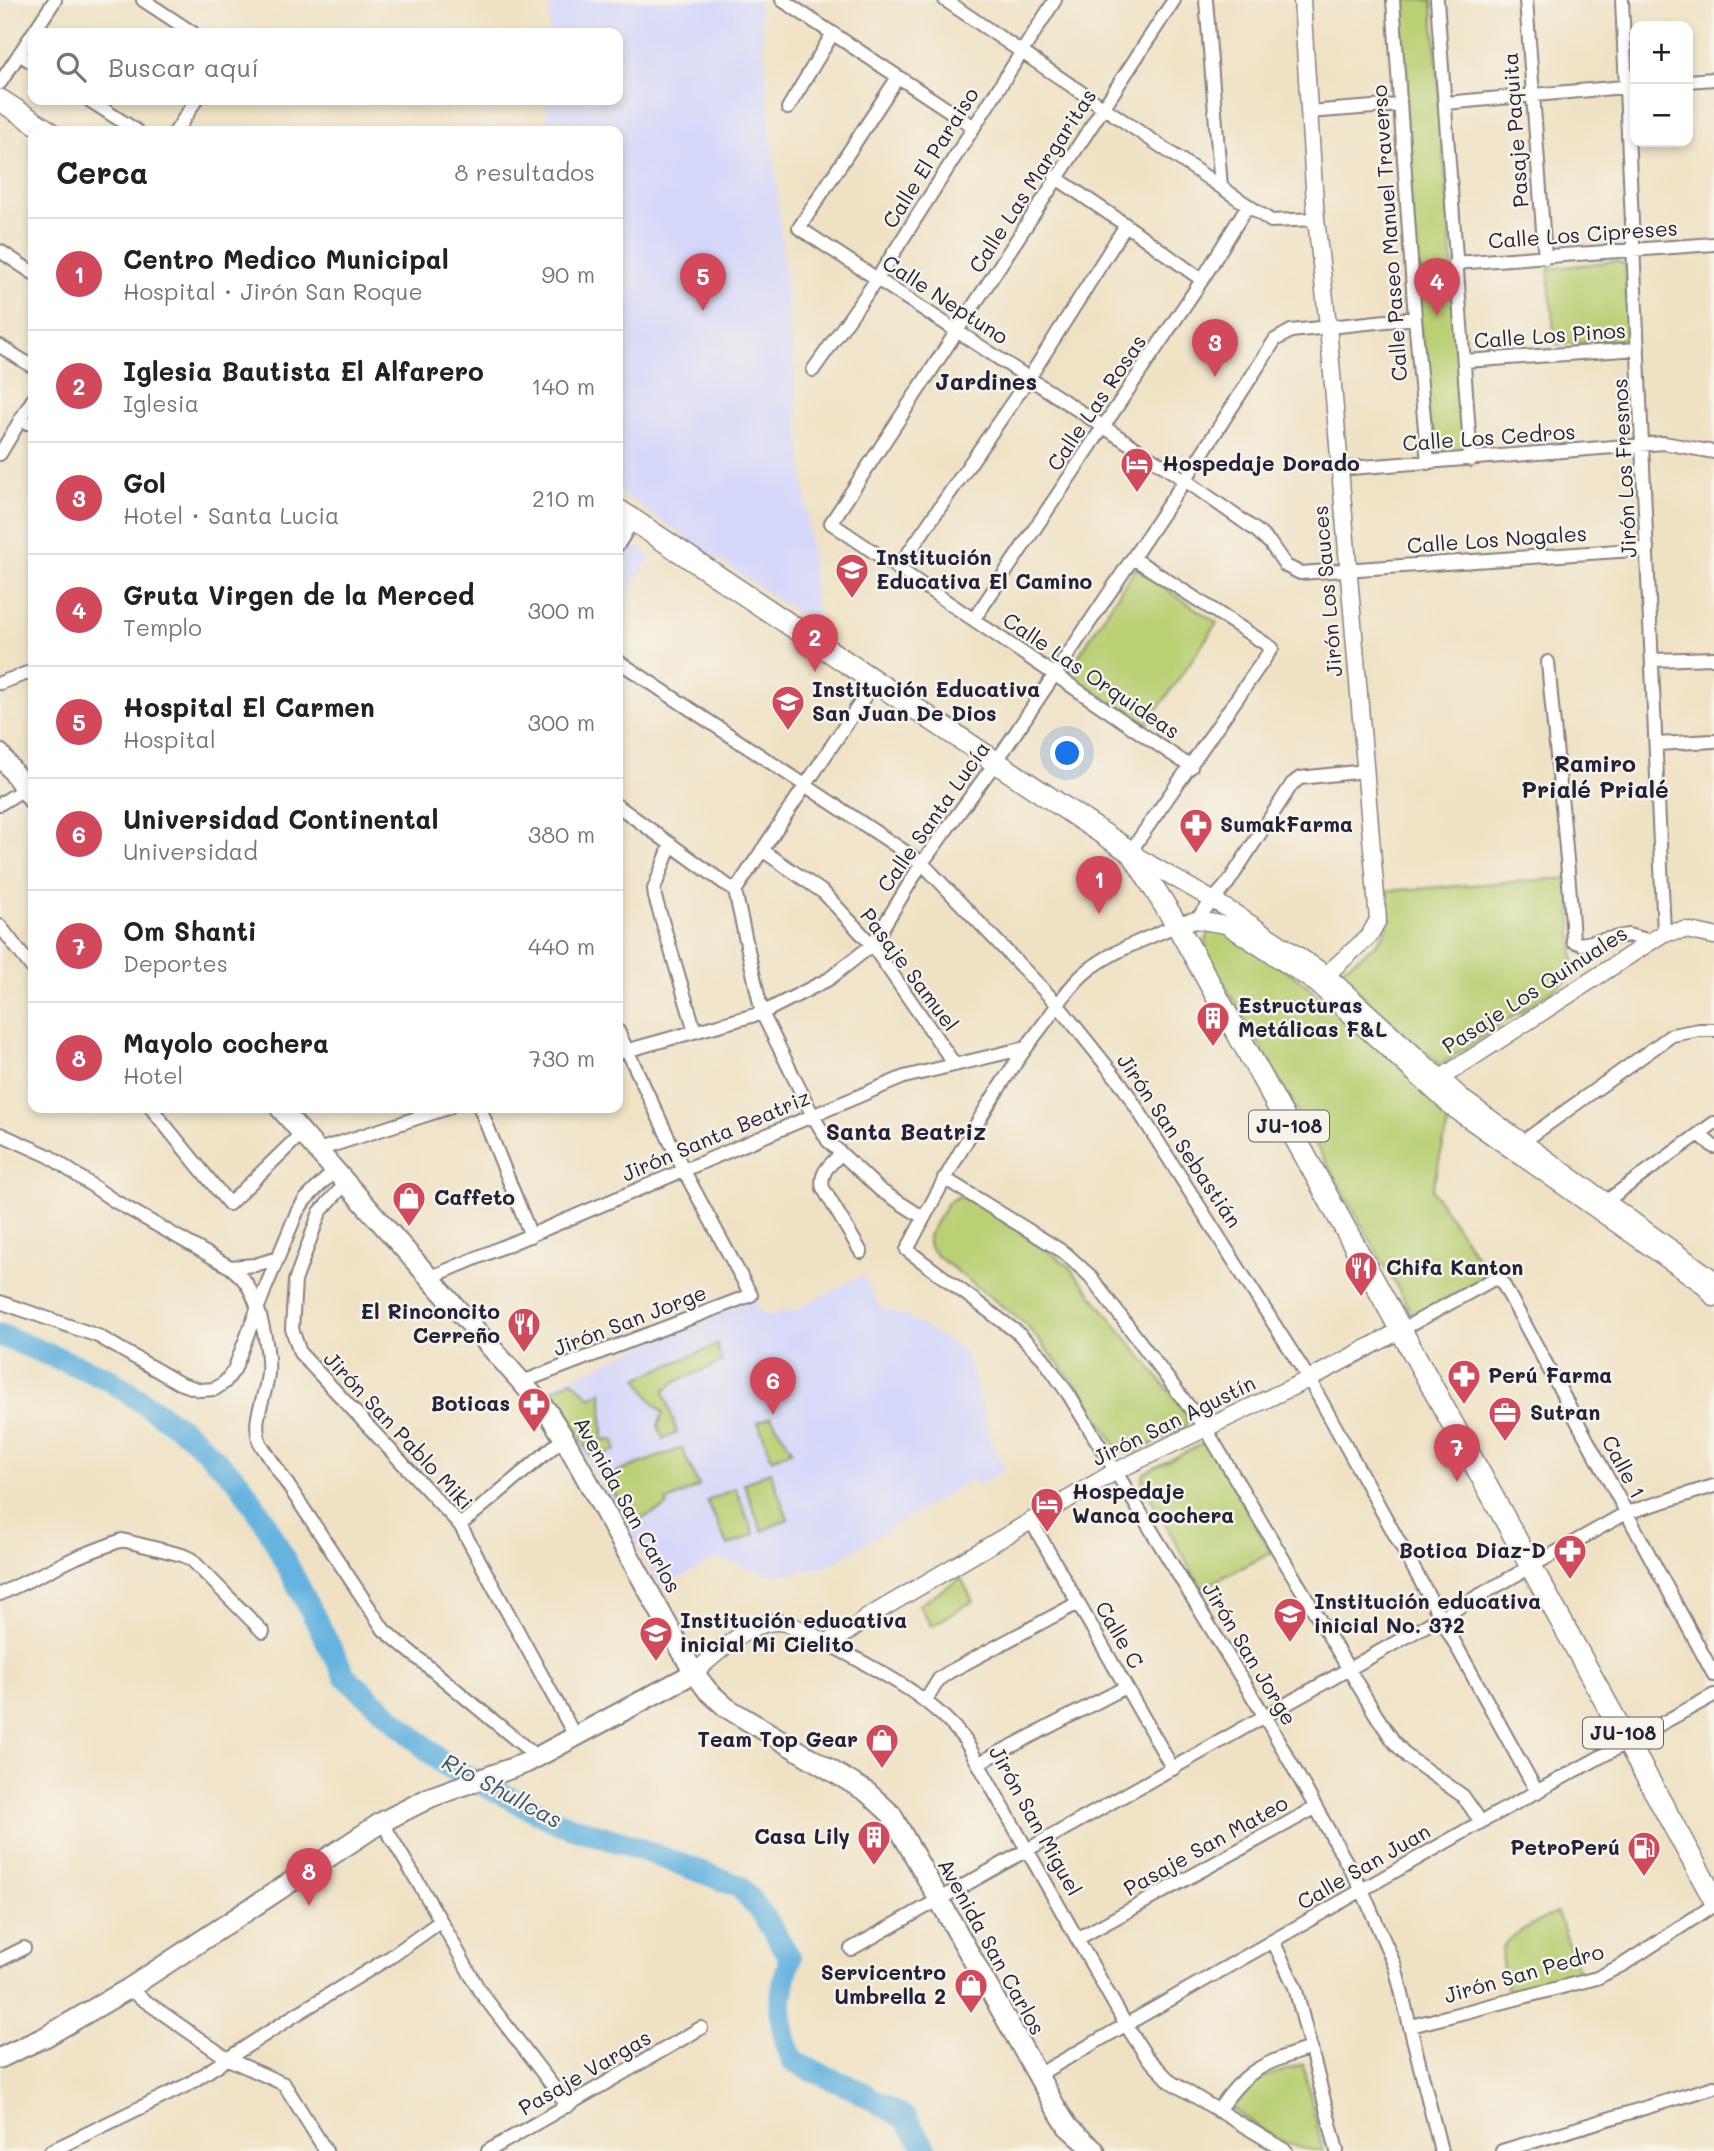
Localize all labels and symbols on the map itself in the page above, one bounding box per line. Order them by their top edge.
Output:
street label: Pasaje Paquita [1496,52,1533,209]
street label: Calle El Paraiso [876,82,984,233]
street label: Calle Las Margaritas [962,83,1101,277]
street label: Calle Paseo Manuel Traverso [1365,84,1412,382]
street label: Calle Los Cipreses [1487,213,1679,254]
street label: Calle Neptuno [878,248,1014,349]
pin: 5 [680,253,726,311]
pin: 4 [1414,258,1460,316]
street label: Calle Los Pinos [1473,316,1627,353]
pin: 3 [1192,319,1238,377]
street label: Calle Las Rosas [1040,329,1151,476]
district label: Jardines [935,366,1037,396]
street label: Jirón Los Fresnos [1605,378,1642,558]
street label: Calle Los Cedros [1402,417,1576,456]
hotel icon: Hospedaje Dorado [1118,445,1156,494]
place label: Hospedaje Dorado [1162,449,1360,476]
street label: Jirón Los Sauces [1306,504,1347,678]
street label: Calle Los Nogales [1406,519,1588,558]
place label: Institución Educativa El Camino [876,543,1092,594]
school or university icon: Institución Educativa El Camino [833,551,871,600]
street label: Calle Las Orquideas [998,606,1185,744]
pin: 2 [792,614,838,672]
place label: Institución Educativa San Juan De Dios [812,675,1040,726]
school or university icon: Institución Educativa San Juan De Dios [769,683,807,732]
street label: Calle Santa Lucía [871,735,995,897]
your location [1050,736,1084,770]
district label: Ramiro Prialé Prialé [1521,748,1669,804]
pharmacy icon: SumakFarma [1177,806,1215,855]
place label: SumakFarma [1220,810,1353,837]
pin: 1 [1076,856,1122,914]
street label: Pasaje Samuel [855,902,965,1036]
street label: Pasaje Los Quinuales [1437,919,1632,1059]
place label: Estructuras Metálicas F&L [1238,991,1387,1042]
building icon: Estructuras Metálicas F&L [1194,999,1232,1048]
street label: Jirón San Sebastián [1112,1048,1249,1232]
street label: Jirón Santa Beatriz [617,1083,814,1186]
road number: JU-108 [1249,1110,1329,1142]
district label: Santa Beatriz [826,1116,986,1146]
shop icon: Caffeto [390,1179,428,1228]
place label: Caffeto [434,1183,515,1210]
restaurant icon: Chifa Kanton [1342,1249,1380,1298]
place label: Chifa Kanton [1386,1253,1523,1280]
street label: Jirón San Jorge [549,1278,710,1361]
place label: El Rinconcito Cerreño [361,1297,500,1348]
restaurant icon: El Rinconcito Cerreño [505,1305,543,1354]
street label: Jirón San Pablo Miki [319,1345,480,1515]
pin: 6 [750,1357,796,1415]
pharmacy icon: Perú Farma [1445,1357,1483,1406]
place label: Perú Farma [1488,1361,1612,1388]
street label: Jirón San Agustín [1087,1368,1259,1471]
pharmacy icon: Boticas [515,1385,553,1434]
place label: Boticas [431,1389,510,1416]
office icon: Sutran [1486,1394,1524,1443]
place label: Sutran [1530,1398,1600,1425]
street label: Avenida San Carlos [569,1411,688,1597]
pin: 7 [1434,1424,1480,1482]
street label: Calle 1 [1597,1430,1652,1503]
place label: Hospedaje Wanca cochera [1072,1477,1234,1528]
hotel icon: Hospedaje Wanca cochera [1028,1485,1066,1534]
pharmacy icon: Botica Diaz-D [1551,1532,1589,1581]
place label: Botica Diaz-D [1399,1536,1546,1563]
street label: Jirón San Jorge [1197,1577,1304,1730]
place label: Institución educativa inicial No. 372 [1314,1587,1541,1638]
school or university icon: Institución educativa inicial No. 372 [1271,1595,1309,1644]
street label: Calle C [1090,1596,1150,1673]
place label: Institución educativa inicial Mi Cielito [680,1606,907,1657]
school or university icon: Institución educativa inicial Mi Cielito [637,1614,675,1663]
road number: JU-108 [1583,1718,1663,1749]
shop icon: Team Top Gear [863,1721,901,1770]
place label: Team Top Gear [697,1725,858,1752]
street label: Jirón San Miguel [984,1740,1089,1900]
water label: Rio Shullcas [437,1746,568,1834]
street label: Pasaje San Mateo [1118,1788,1292,1901]
street label: Calle San Juan [1292,1817,1435,1915]
building icon: Casa Lily [855,1818,893,1867]
place label: Casa Lily [754,1822,850,1850]
fuel station icon: PetroPerú [1625,1829,1663,1878]
place label: PetroPerú [1510,1833,1620,1860]
pin: 8 [286,1848,332,1906]
street label: Avenida San Carlos [933,1853,1052,2039]
street label: Jirón San Pedro [1441,1937,1606,2008]
place label: Servicentro Umbrella 2 [821,1958,946,2009]
shop icon: Servicentro Umbrella 2 [952,1966,990,2015]
street label: Pasaje Vargas [513,2023,655,2121]

